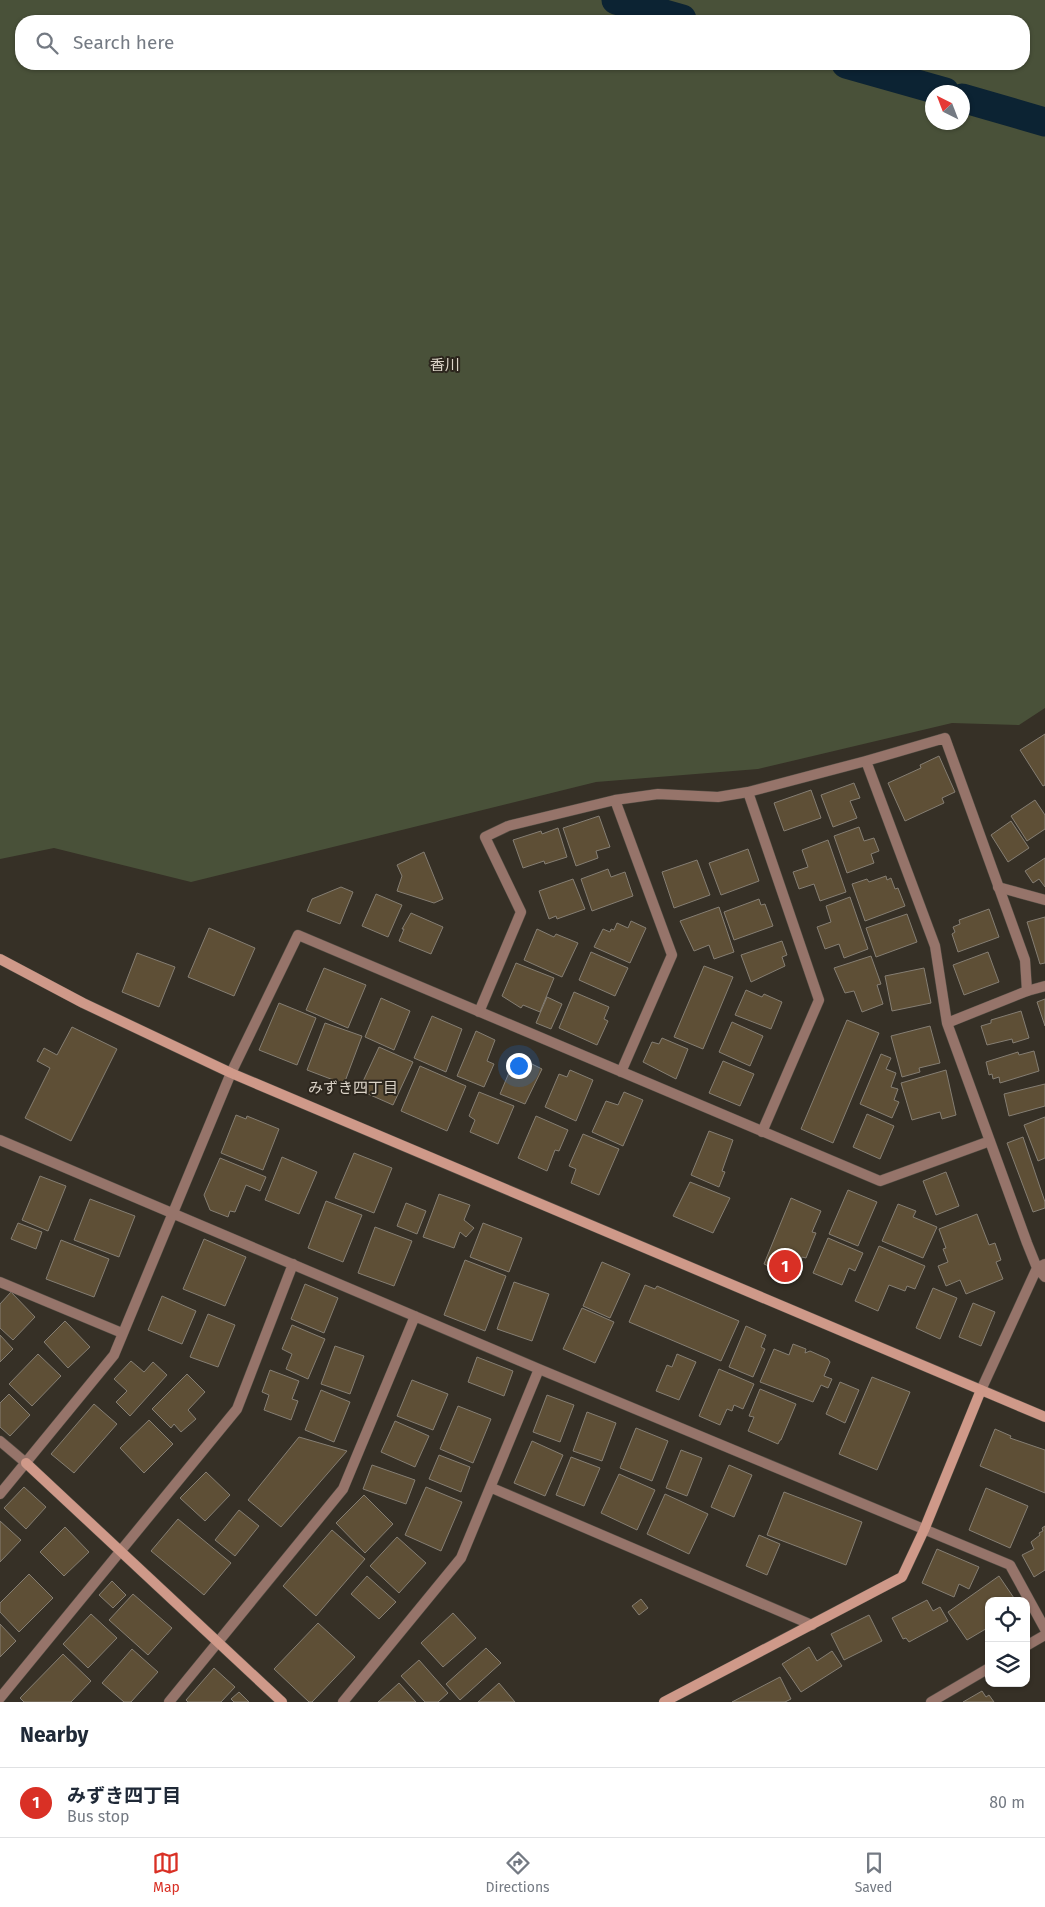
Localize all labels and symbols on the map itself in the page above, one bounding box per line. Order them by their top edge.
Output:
north arrow [925,85,970,130]
district label: 香川 [430,356,460,374]
your location [506,1053,532,1079]
district label: みずき四丁目 [308,1079,398,1097]
pin: 1 [769,1247,801,1285]

